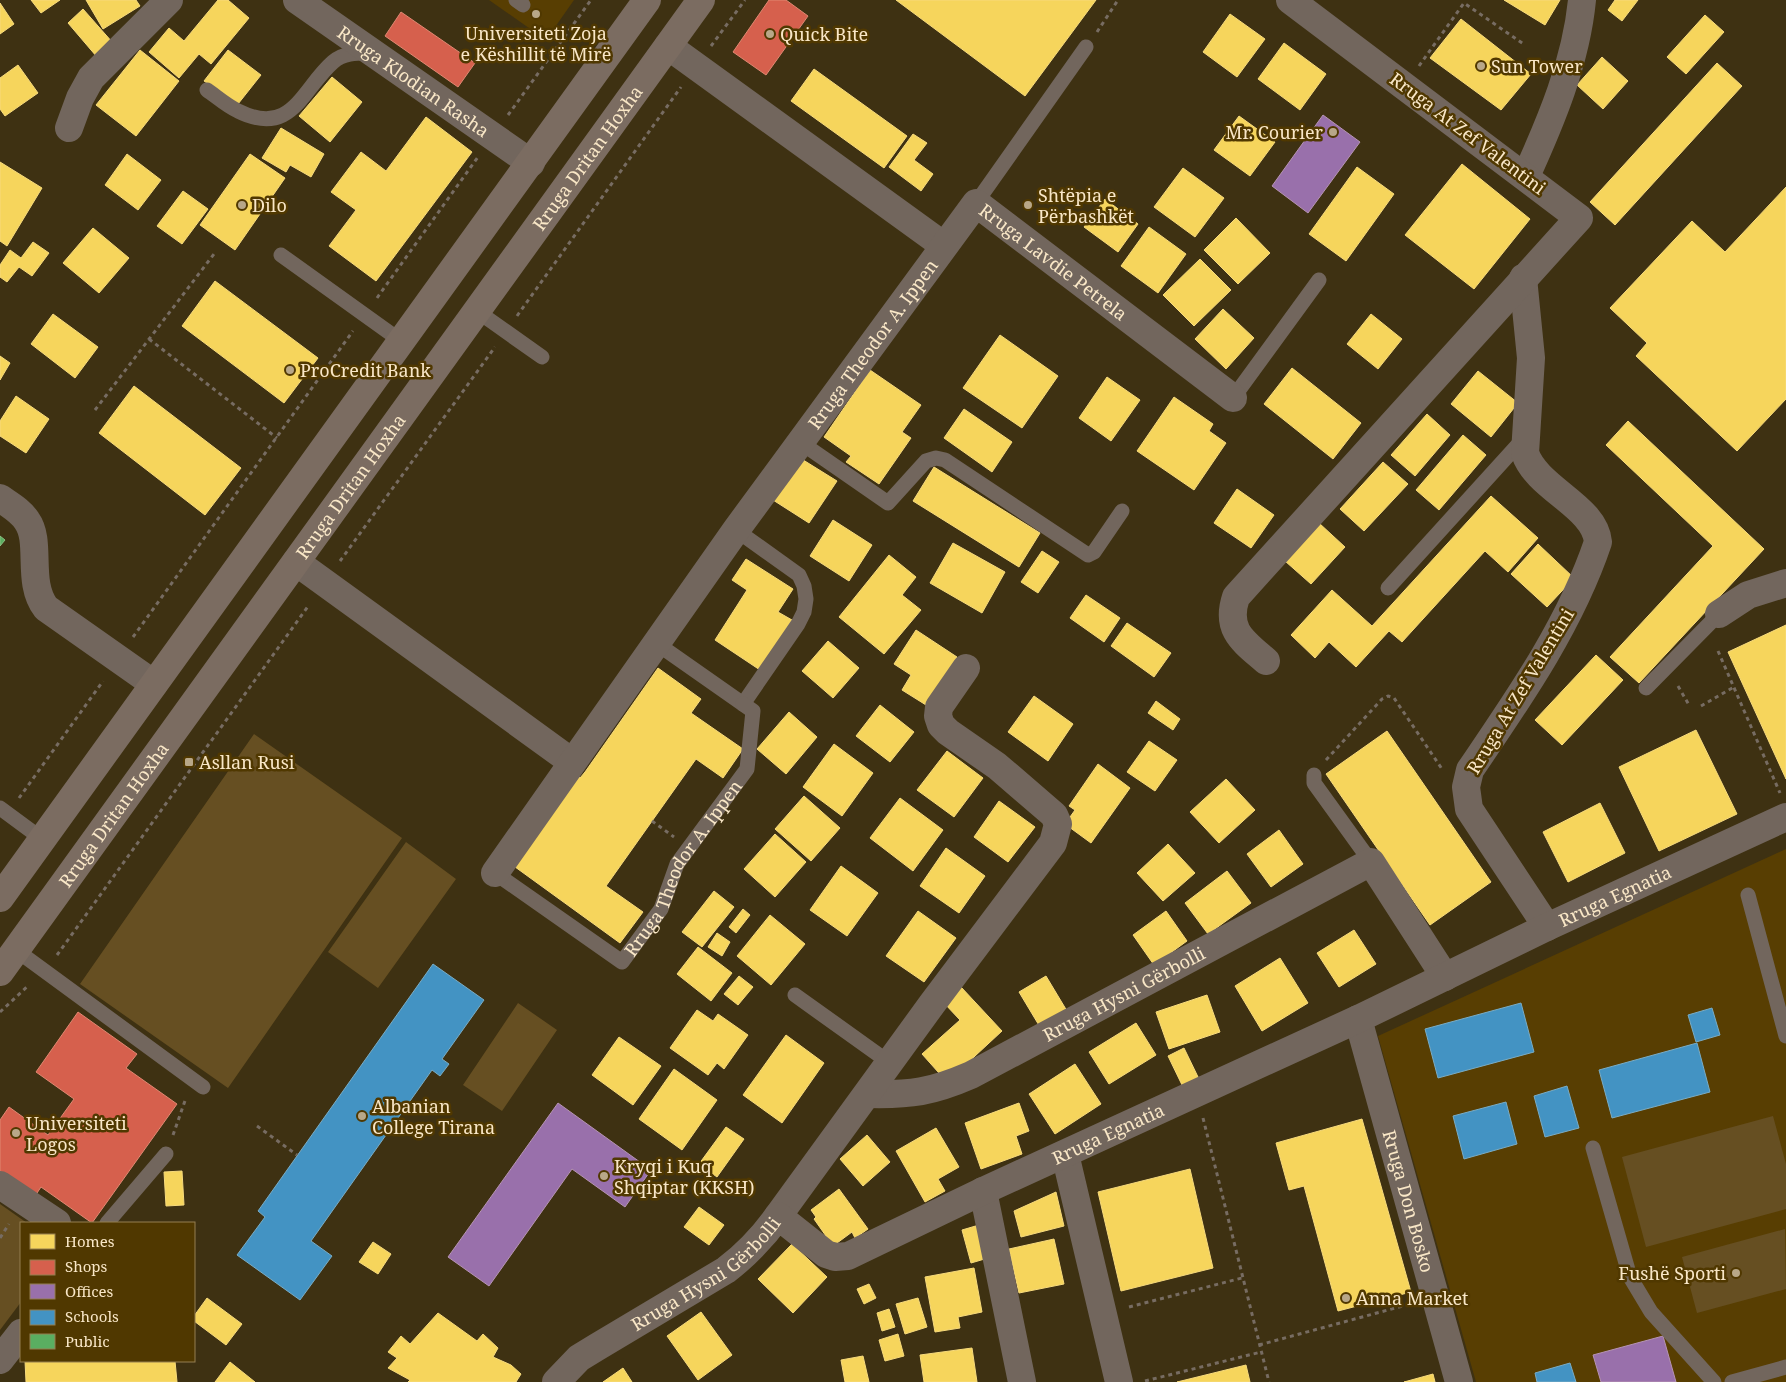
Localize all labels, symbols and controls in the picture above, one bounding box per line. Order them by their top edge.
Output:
marker: Universiteti Zoja e Këshillit të Mirë [530,8,542,20]
street label: Rruga Klodian Rasha [333,20,494,142]
place label: Universiteti Zoja e Këshillit të Mirë [461,21,611,66]
place label: Quick Bite [780,22,868,46]
marker: Quick Bite [764,28,776,40]
place label: Sun Tower [1491,54,1583,78]
marker: Sun Tower [1475,60,1487,72]
street label: Rruga At Zef Valentini [1385,67,1551,200]
street label: Rruga Dritan Hoxha [527,80,648,235]
place label: Mr. Courier [1226,120,1324,144]
marker: Mr. Courier [1327,126,1339,138]
place label: Shtëpia e Përbashkët [1038,183,1134,228]
place label: Dilo [252,193,287,217]
street label: Rruga Lavdie Petrela [974,198,1132,326]
marker: Dilo [236,199,248,211]
marker: Shtëpia e Përbashkët [1022,199,1034,211]
street label: Rruga Theodor A. Ippen [802,254,943,434]
place label: ProCredit Bank [300,358,431,382]
marker: ProCredit Bank [284,364,296,376]
street label: Rruga Dritan Hoxha [290,409,411,563]
street label: Rruga At Zef Valentini [1461,604,1579,778]
street label: Rruga Dritan Hoxha [53,737,174,892]
place label: Asllan Rusi [199,750,295,774]
marker: Asllan Rusi [183,756,195,768]
street label: Rruga Theodor A. Ippen [618,774,747,961]
street label: Rruga Egnatia [1555,859,1675,932]
street label: Rruga Hysni Gërbolli [1039,941,1209,1047]
place label: Albanian College Tirana [372,1094,495,1139]
street label: Rruga Egnatia [1048,1097,1168,1170]
marker: Albanian College Tirana [356,1110,368,1122]
place label: Universiteti Logos [26,1111,127,1156]
marker: Universiteti Logos [10,1127,22,1139]
street label: Rruga Don Bosko [1377,1127,1440,1275]
place label: Kryqi i Kuq Shqiptar (KKSH) [614,1154,754,1199]
marker: Kryqi i Kuq Shqiptar (KKSH) [598,1170,610,1182]
street label: Rruga Hysni Gërbolli [626,1212,786,1336]
legend [20,1222,195,1362]
text: Homes [65,1231,115,1251]
text: Shops [65,1256,108,1276]
place label: Fushë Sporti [1618,1261,1726,1285]
marker: Fushë Sporti [1730,1267,1742,1279]
text: Offices [65,1281,114,1301]
place label: Anna Market [1356,1286,1468,1310]
marker: Anna Market [1340,1292,1352,1304]
text: Schools [65,1306,119,1326]
text: Public [65,1331,110,1351]

